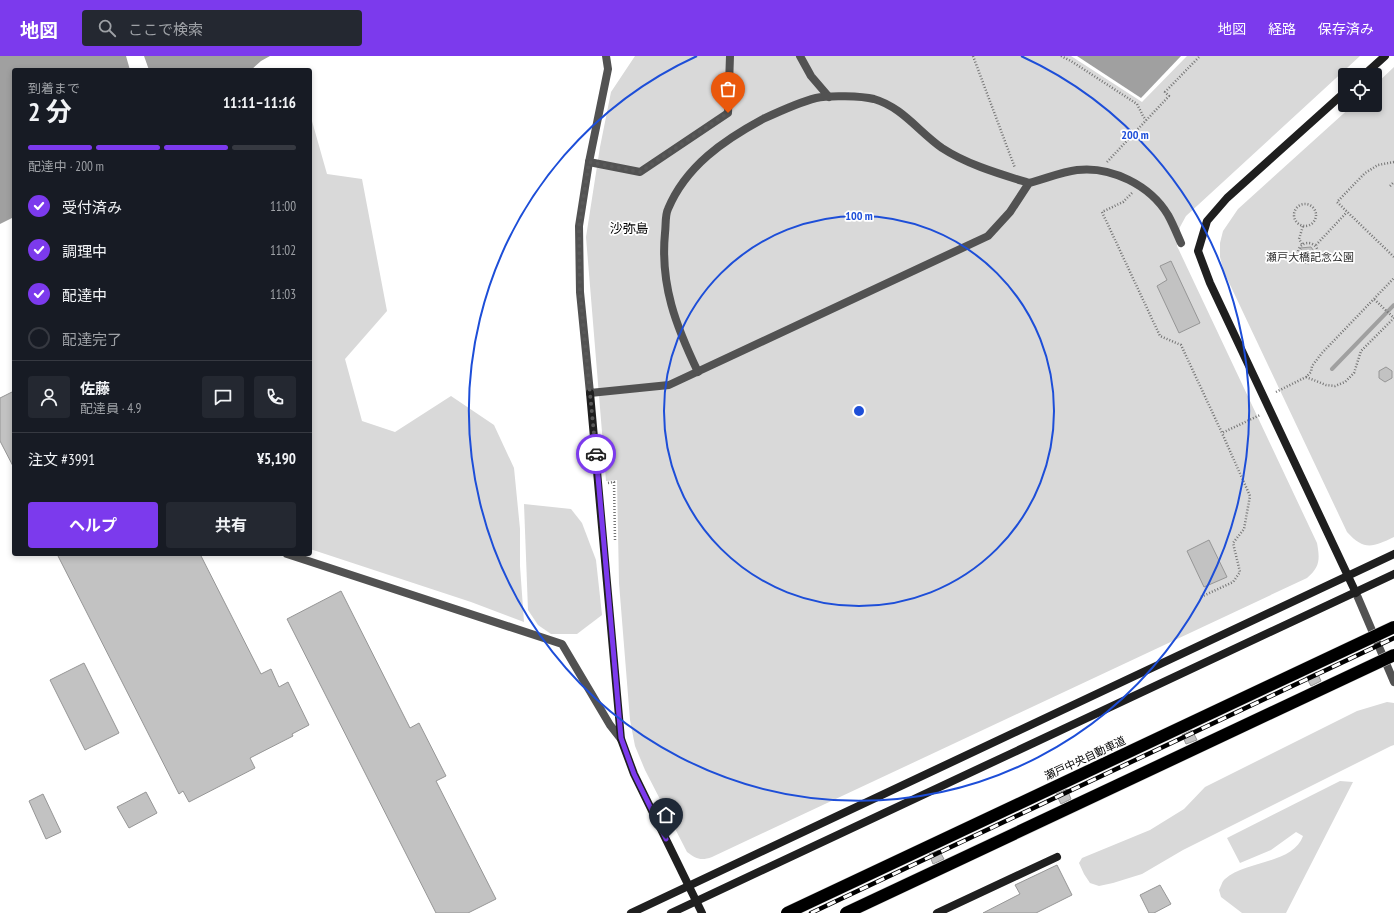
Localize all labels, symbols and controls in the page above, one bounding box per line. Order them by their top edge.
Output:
search box [82,10,362,46]
icon: search [96,17,118,39]
text: 地図 [20,18,58,42]
text: ここで検索 [128,20,203,39]
text: 地図 [1218,20,1246,38]
text: 経路 [1268,20,1296,38]
text: 保存済み [1318,20,1374,38]
map controls [1338,68,1382,112]
button: locate [1338,68,1382,112]
pin [711,72,745,113]
icon: bag [717,78,739,100]
text: 到着まで [28,80,80,97]
text: 11:11–11:16 [223,93,296,112]
text: 2 分 [28,95,72,128]
text: 200 m [1121,127,1149,142]
text: 配達中 · 200 m [28,158,104,175]
icon: check [28,195,50,217]
text: 受付済み [62,198,122,217]
text: 11:00 [270,198,296,215]
text: 100 m [845,208,873,223]
district label: 沙弥島 [609,220,649,237]
icon: check [28,239,50,261]
text: 調理中 [62,242,107,261]
text: 11:02 [270,242,296,259]
park label: 瀬戸大橋記念公園 [1266,250,1354,264]
icon: check [28,283,50,305]
text: 配達中 [62,286,107,305]
text: 11:03 [270,286,296,303]
text: 配達完了 [62,330,122,349]
button: person [28,376,70,418]
button: chat [202,376,244,418]
button: phone [254,376,296,418]
text: 佐藤 [80,379,110,398]
text: 配達員 · 4.9 [80,400,141,417]
centre of rings [852,404,866,418]
courier [576,434,616,474]
icon: car [585,443,607,465]
text: ¥5,190 [257,449,296,468]
text: 注文 #3991 [28,450,95,469]
button: ヘルプ [28,502,158,548]
button: 共有 [166,502,296,548]
street label: 瀬戸中央自動車道 [1042,733,1128,783]
pin [649,798,683,839]
icon: home [655,804,677,826]

